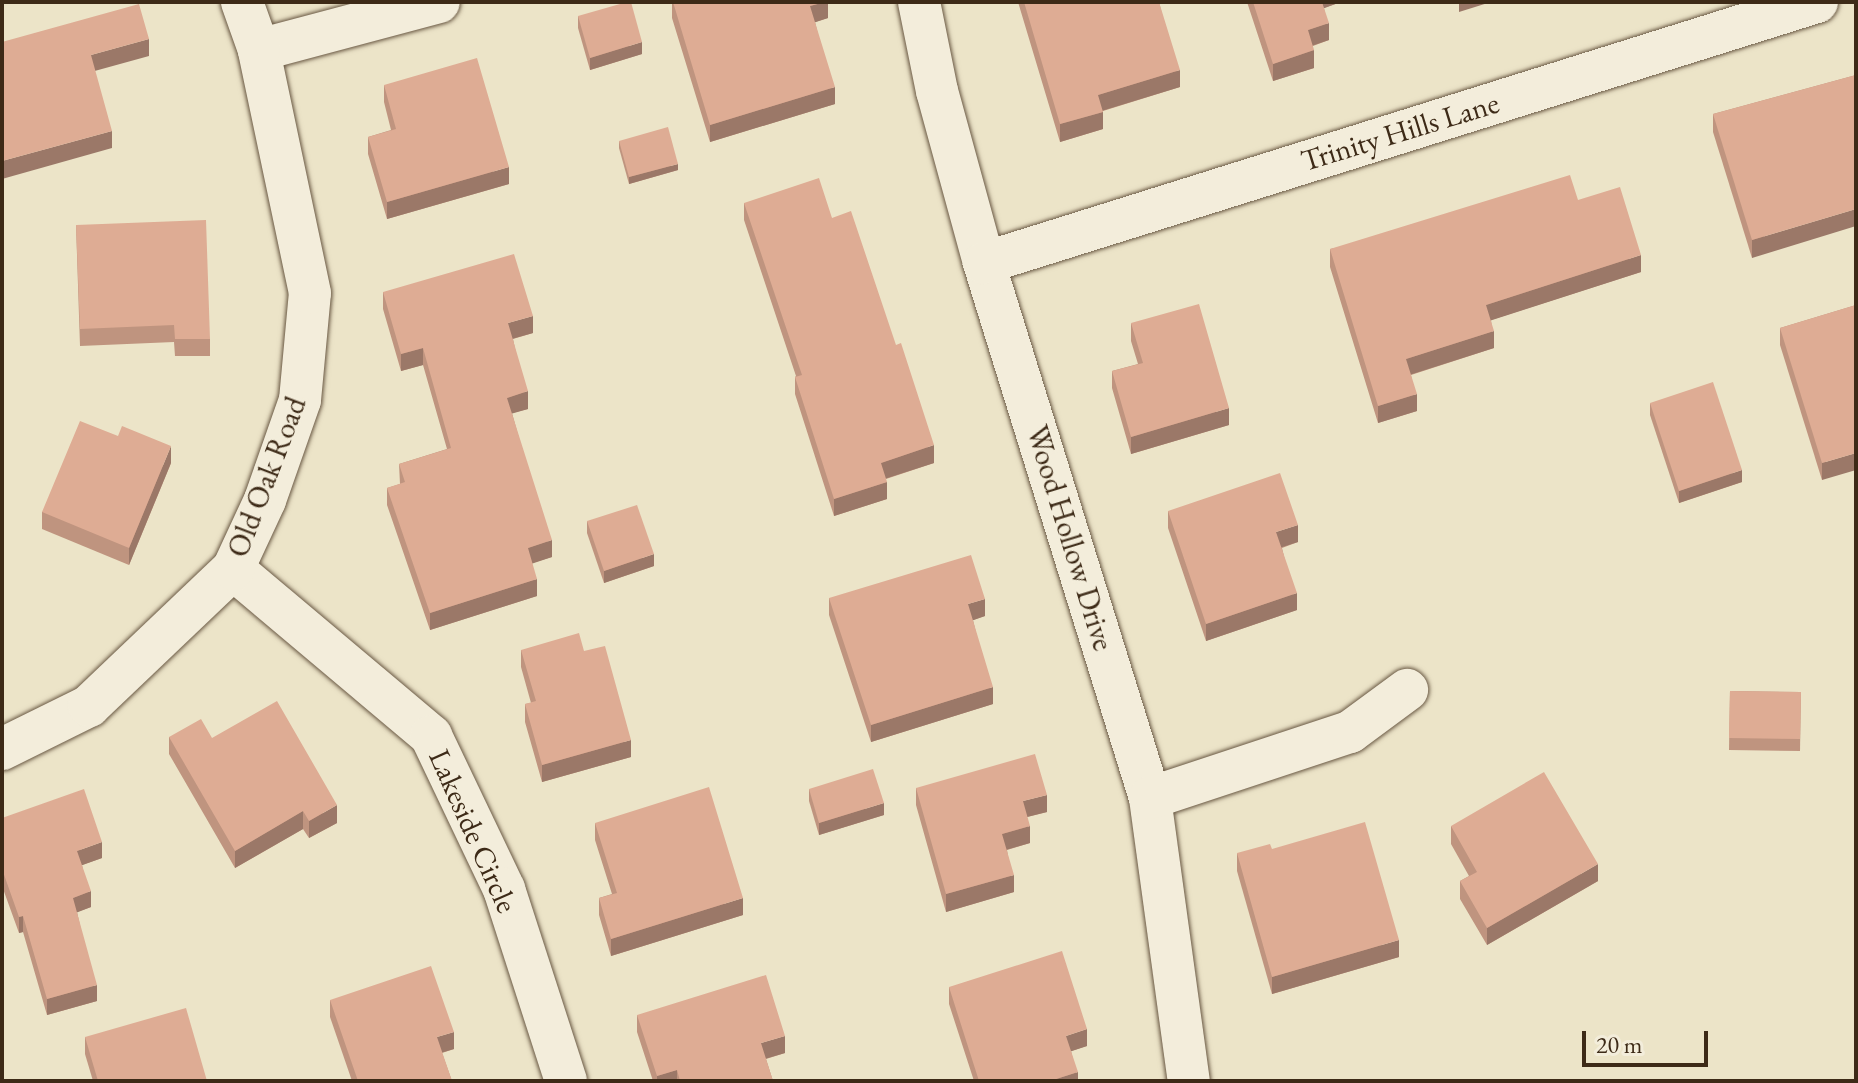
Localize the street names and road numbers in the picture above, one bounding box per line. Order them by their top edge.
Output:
street label: Trinity Hills Lane [1297,85,1503,179]
street label: Old Oak Road [220,392,314,562]
street label: Wood Hollow Drive [1019,421,1121,655]
street label: Lakeside Circle [421,744,525,918]

